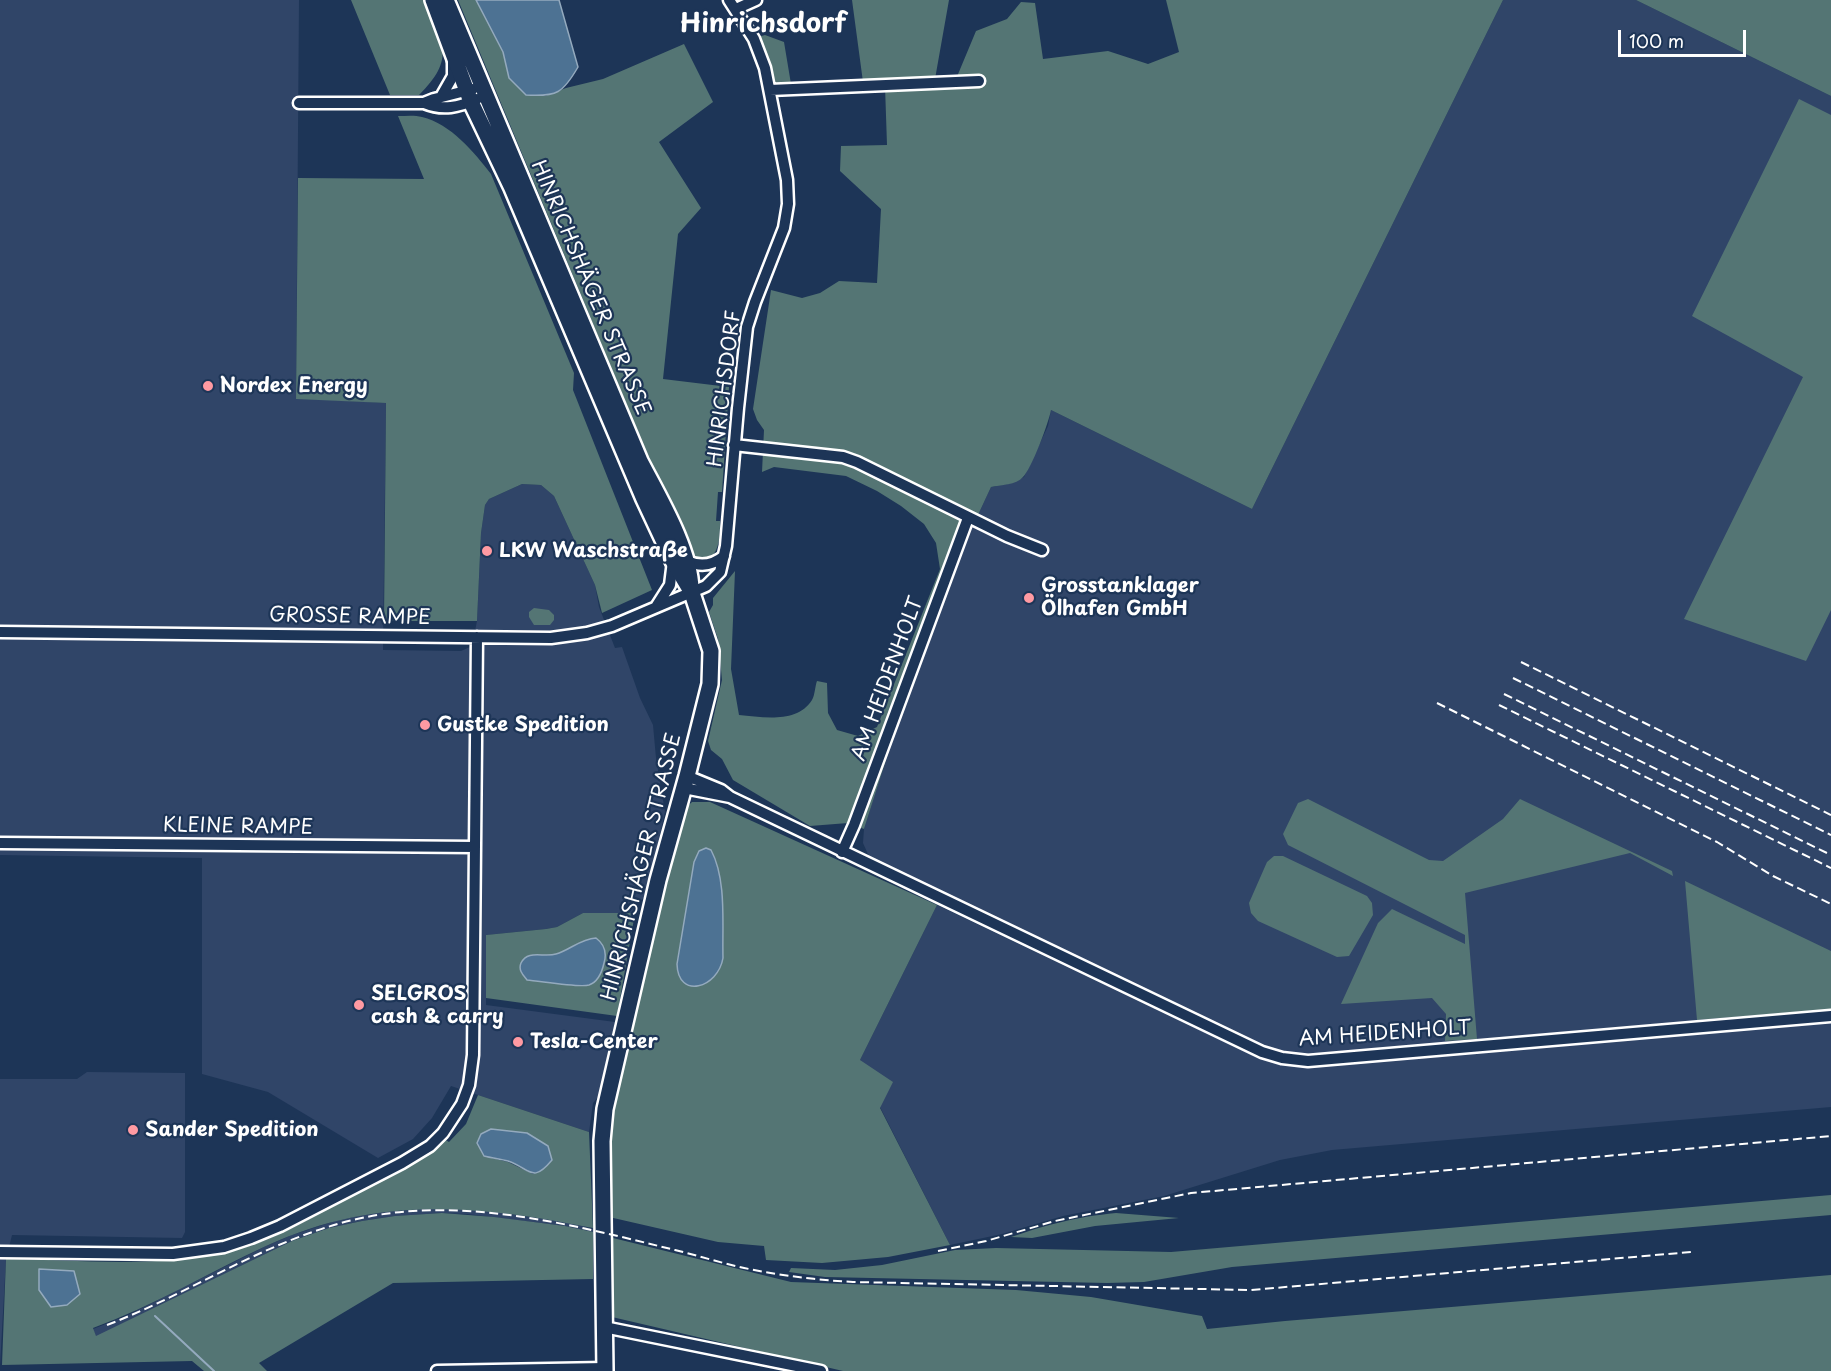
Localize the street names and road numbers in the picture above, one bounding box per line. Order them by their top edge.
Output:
street label: HINRICHSHÄGER STRASSE [525,157,655,419]
street label: HINRICHSDORF [703,309,747,469]
street label: AM HEIDENHOLT [847,594,929,764]
street label: GROSSE RAMPE [269,604,431,630]
street label: HINRICHSHÄGER STRASSE [597,731,687,1003]
street label: KLEINE RAMPE [163,814,313,840]
street label: AM HEIDENHOLT [1298,1016,1472,1052]

